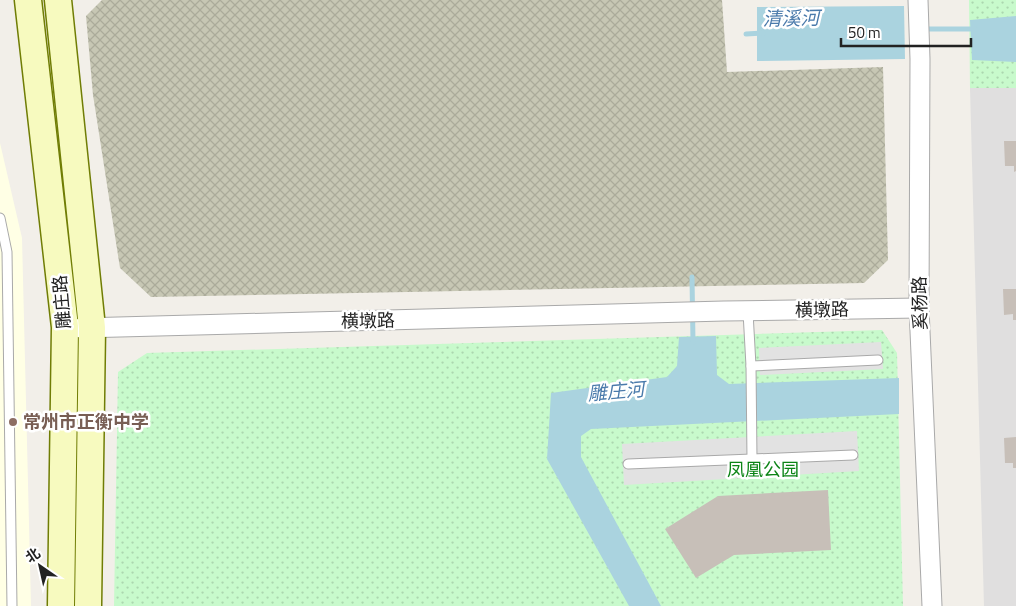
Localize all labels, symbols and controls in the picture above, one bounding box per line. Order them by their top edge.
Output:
water label: 清溪河 [762,2,824,32]
scale bar [841,15,971,47]
text: 50 m [848,21,881,44]
street label: 雕庄路 [46,274,77,330]
street label: 奚杨路 [906,276,933,330]
street label: 横墩路 [795,296,849,323]
street label: 横墩路 [341,307,395,334]
water label: 雕庄河 [586,373,650,407]
place label: 常州市正衡中学 [23,408,149,435]
marker: 常州市正衡中学 [7,416,19,428]
park label: 凤凰公园 [727,456,799,483]
north arrow [15,541,65,591]
text: 北 [21,542,44,567]

